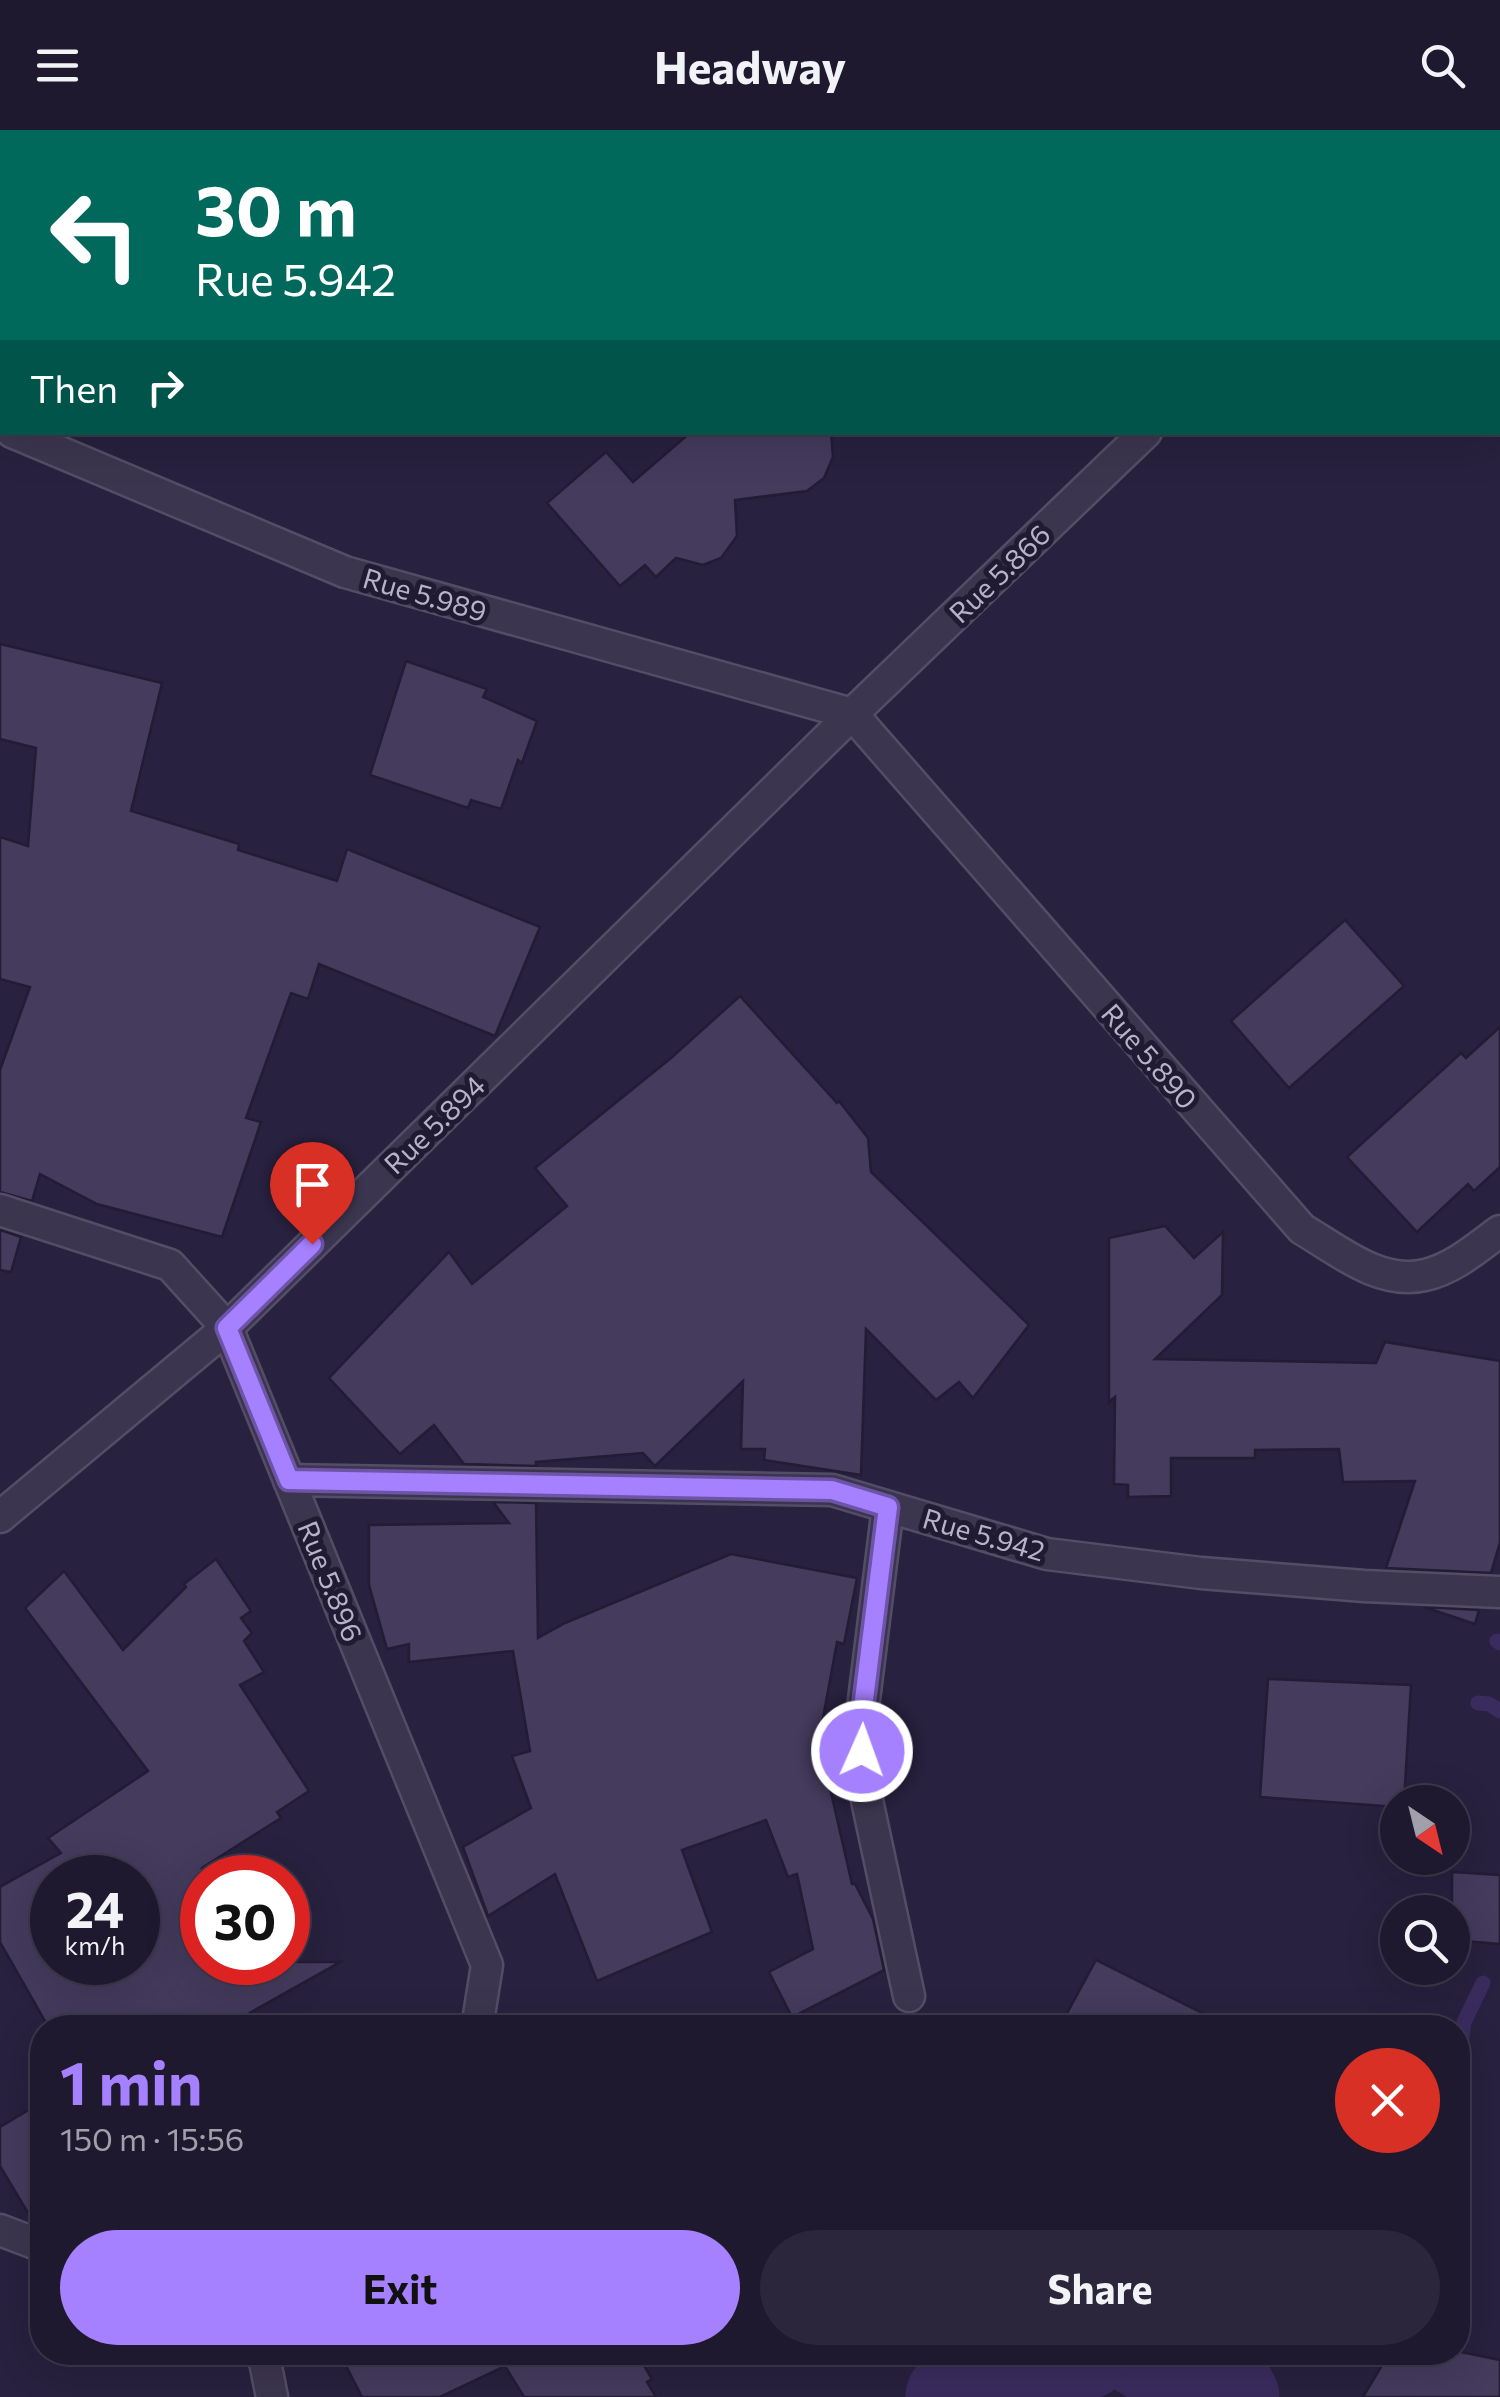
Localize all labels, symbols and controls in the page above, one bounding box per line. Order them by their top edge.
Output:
icon: menu [30,38,85,93]
text: Headway [654,38,846,93]
icon: search [1415,38,1470,93]
text: 30 m [195,165,357,250]
icon: left [30,170,160,300]
text: Rue 5.942 [195,250,396,305]
icon: right [138,360,193,415]
text: Then [30,364,118,411]
street label: Rue 5.866 [941,517,1057,629]
street label: Rue 5.989 [359,560,491,628]
street label: Rue 5.890 [1095,996,1205,1116]
street label: Rue 5.894 [377,1068,492,1180]
pin [270,1142,355,1245]
icon: arrive [285,1157,340,1212]
street label: Rue 5.942 [919,1500,1049,1568]
street label: Rue 5.896 [291,1516,371,1646]
position arrow [810,1699,914,1803]
north arrow [1380,1785,1470,1875]
map controls [1380,1785,1470,1985]
speed limit sign: 30 [180,1855,310,1985]
text: 24 [66,1877,124,1938]
button: search [1380,1895,1470,1985]
text: km/h [65,1930,125,1960]
text: 1 min [60,2044,202,2117]
button: close [1335,2048,1440,2153]
text: 150 m · 15:56 [60,2118,244,2158]
button: Exit [60,2230,740,2345]
button: Share [760,2230,1440,2345]

